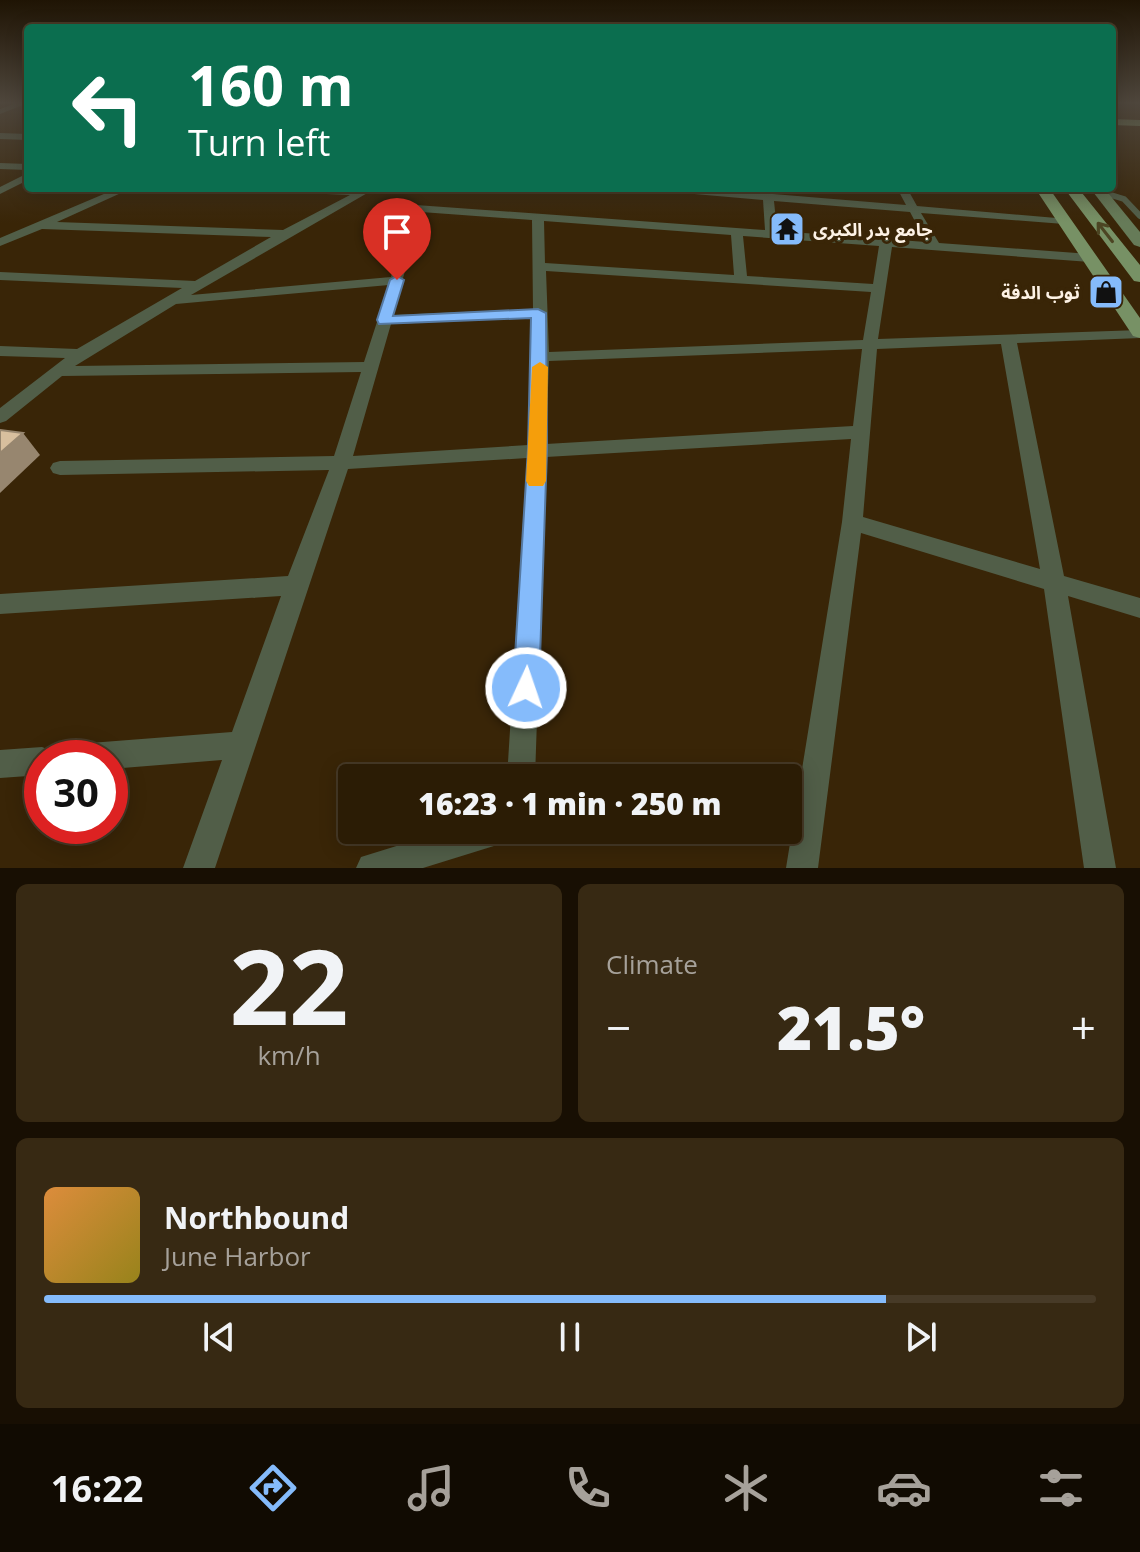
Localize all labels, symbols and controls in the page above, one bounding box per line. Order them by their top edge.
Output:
text: 160 m [188,46,354,122]
icon: left [56,56,160,160]
text: Turn left [188,118,330,167]
pin [363,198,431,280]
icon: arrive [375,210,419,254]
temple icon: جامع بدر الكبرى [768,210,806,248]
place label: جامع بدر الكبرى [813,217,933,243]
one-way arrow [1097,222,1114,243]
shop icon: ثوب الدفة [1087,273,1125,311]
place label: ثوب الدفة [1001,280,1080,304]
position arrow [484,646,568,730]
speed limit sign: 30 [24,740,128,844]
text: 16:23 · 1 min · 250 m [418,783,722,824]
text: 22 [230,914,348,1055]
text: Climate [606,946,698,982]
text: 21.5° [777,986,925,1068]
text: − [606,997,631,1057]
text: + [1071,997,1096,1057]
text: km/h [257,1037,321,1073]
text: Northbound [164,1197,349,1238]
text: June Harbor [164,1238,311,1274]
icon: previous [197,1315,241,1359]
icon: pause [548,1315,592,1359]
icon: next [899,1315,943,1359]
icon: directions [245,1460,301,1516]
icon: music [403,1460,459,1516]
icon: phone [560,1460,616,1516]
icon: climate [718,1460,774,1516]
icon: car [876,1460,932,1516]
icon: filters [1033,1460,1089,1516]
text: 16:22 [51,1464,143,1513]

